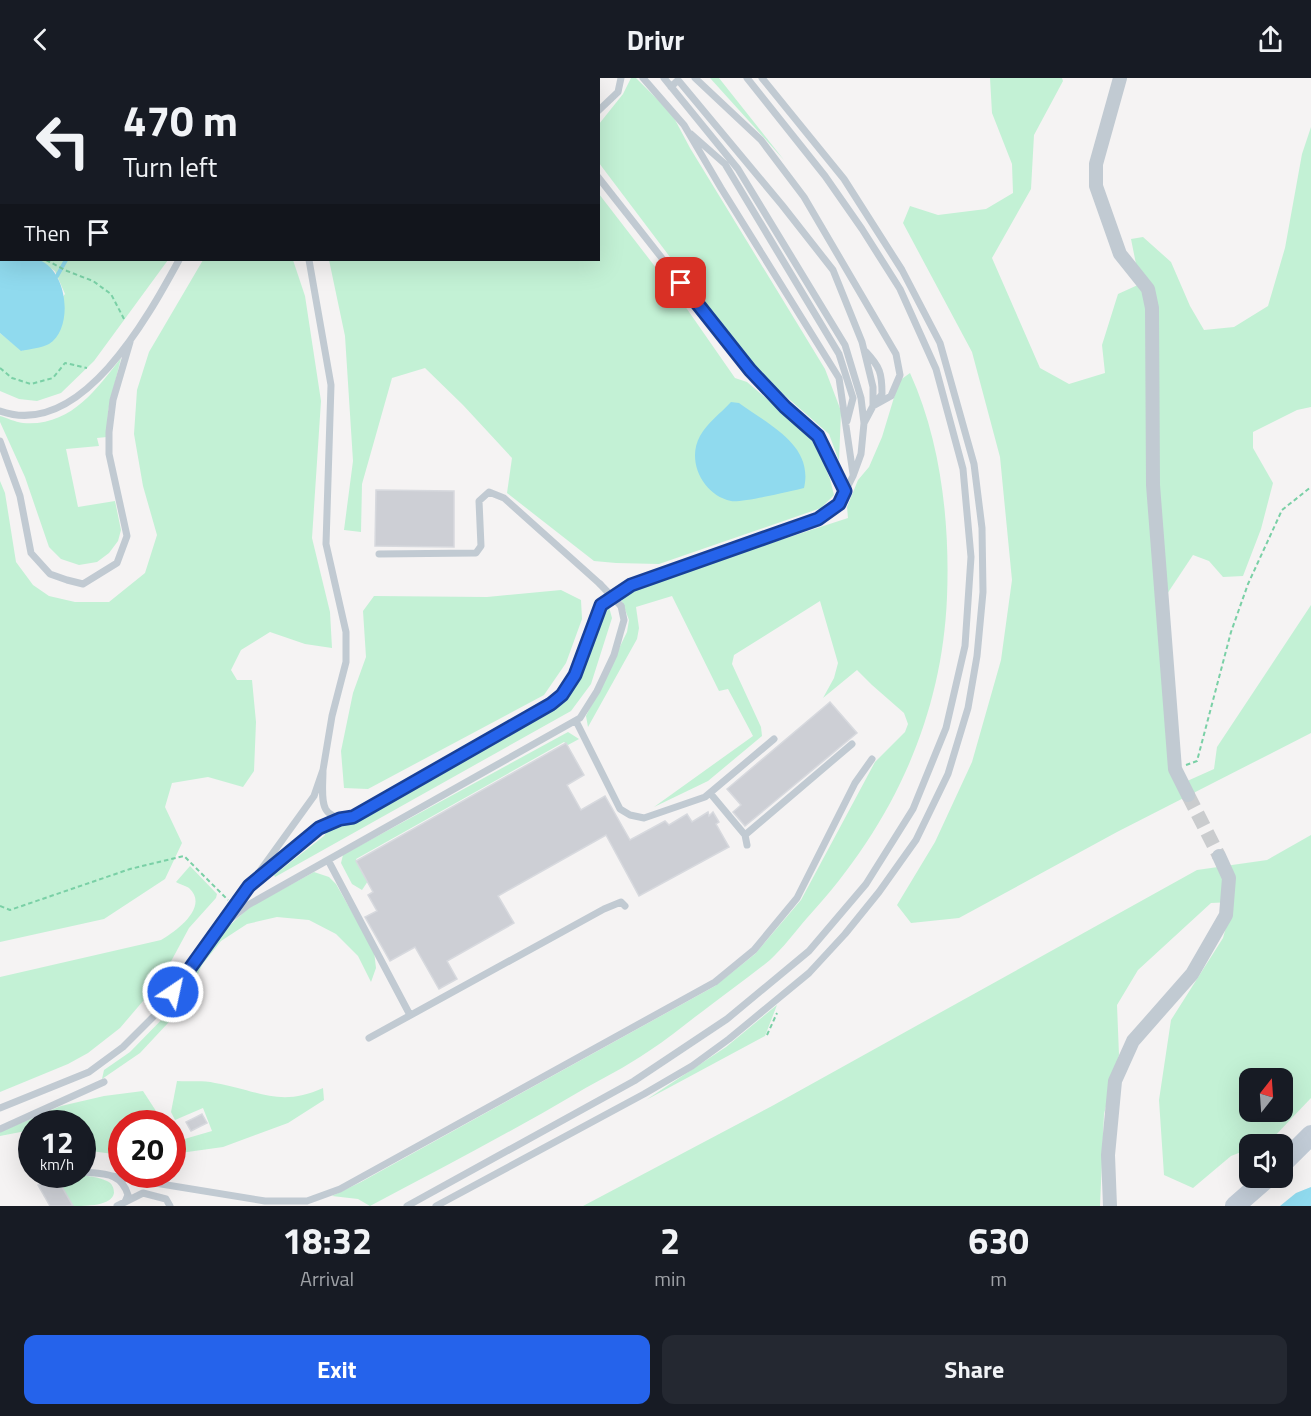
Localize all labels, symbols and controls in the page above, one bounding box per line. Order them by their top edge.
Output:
text: Drivr [627,19,684,60]
icon: back [24,23,57,56]
icon: share [1254,23,1287,56]
text: 470 m [123,88,238,152]
icon: left [24,102,102,180]
text: Turn left [123,146,217,187]
text: Then [24,216,70,250]
icon: arrive [82,216,115,249]
pin [655,257,706,308]
icon: arrive [664,266,697,299]
position arrow [141,960,205,1024]
north arrow [1239,1068,1293,1122]
map controls [1239,1068,1293,1188]
speed limit sign: 20 [108,1110,186,1188]
text: 12 [40,1119,74,1165]
button: sound [1239,1134,1293,1188]
text: km/h [40,1153,74,1176]
text: 18:32 [282,1213,372,1268]
text: 2 [660,1213,680,1268]
text: 630 [968,1213,1029,1268]
text: Arrival [300,1263,354,1294]
text: min [654,1263,686,1294]
text: m [990,1263,1007,1294]
button: Exit [24,1335,650,1404]
button: Share [662,1335,1287,1404]

